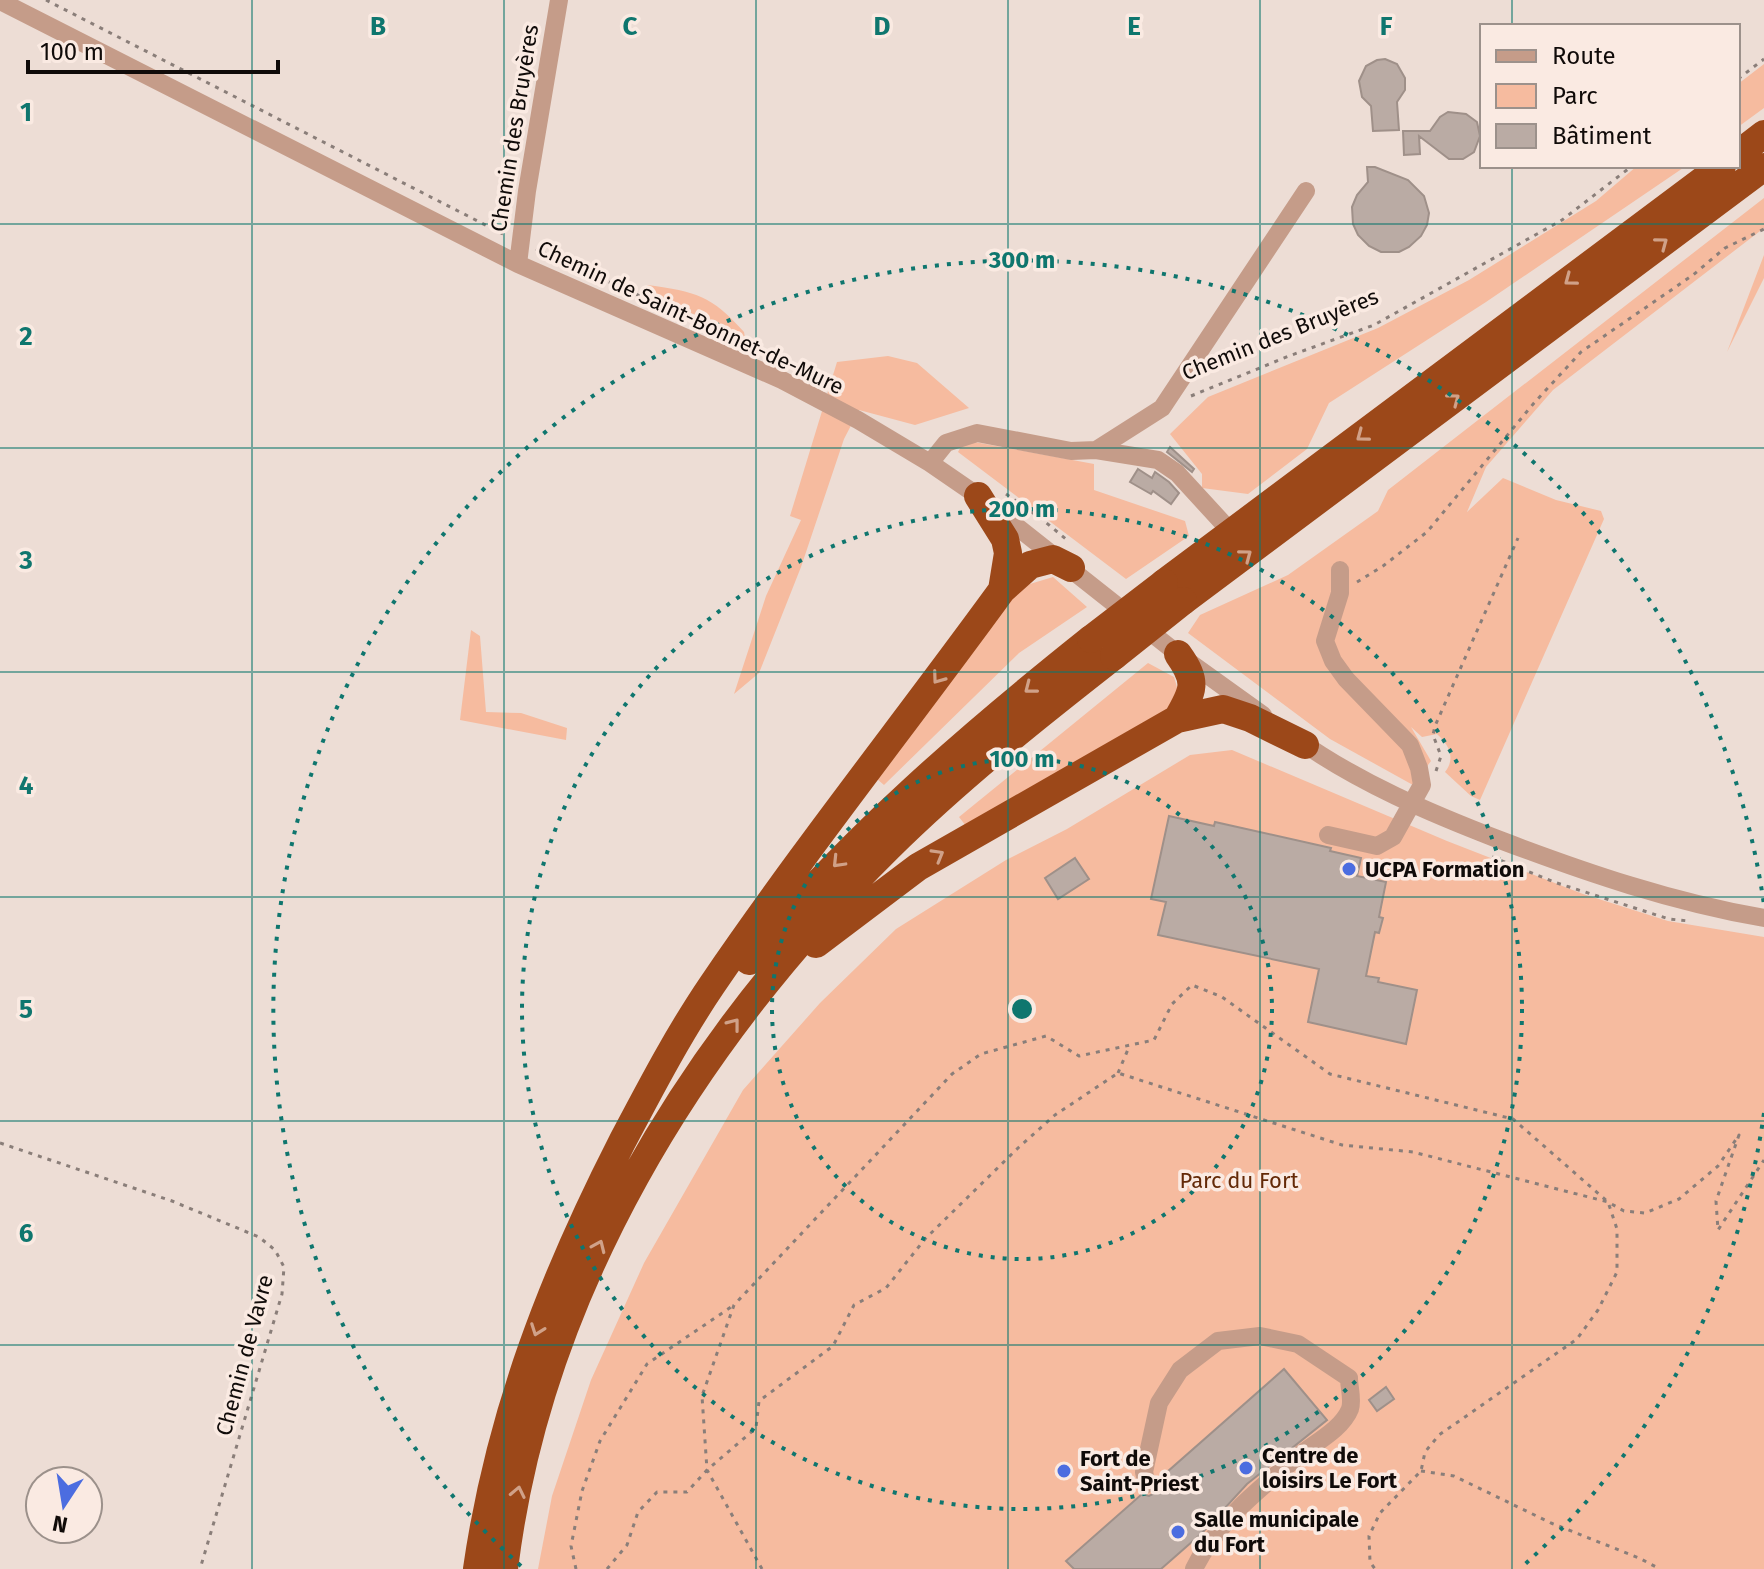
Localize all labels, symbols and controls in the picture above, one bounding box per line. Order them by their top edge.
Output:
text: B [370,11,386,42]
text: C [623,11,638,42]
text: D [874,11,891,42]
text: E [1127,11,1141,42]
text: F [1380,11,1393,42]
street label: Chemin des Bruyères [485,22,544,234]
scale bar [28,24,278,74]
legend [1480,24,1740,168]
text: 100 m [40,38,104,66]
text: Route [1552,42,1616,70]
text: Parc [1552,82,1598,110]
text: 1 [20,97,32,128]
text: Bâtiment [1552,122,1652,150]
street label: Chemin de Saint-Bonnet-de-Mure [534,235,848,400]
one-way arrow [1654,239,1668,253]
text: 300 m [988,246,1055,274]
one-way arrow [1564,270,1579,285]
street label: Chemin des Bruyères [1178,283,1382,386]
text: 2 [19,321,33,352]
one-way arrow [1445,395,1460,409]
one-way arrow [1356,426,1371,440]
text: 200 m [989,495,1055,523]
text: 3 [18,545,33,576]
one-way arrow [1237,550,1252,564]
one-way arrow [933,669,947,684]
one-way arrow [1024,678,1039,692]
text: 100 m [989,745,1055,773]
text: 4 [19,770,34,801]
one-way arrow [929,849,944,865]
one-way arrow [833,853,847,867]
place label: UCPA Formation [1365,856,1525,883]
marker: UCPA Formation [1340,860,1358,878]
text: 5 [19,994,33,1025]
centre of rings [1008,995,1036,1023]
one-way arrow [724,1018,738,1033]
park label: Parc du Fort [1180,1167,1298,1194]
text: 6 [19,1218,34,1249]
one-way arrow [590,1240,606,1254]
street label: Chemin de Vavre [210,1272,279,1438]
one-way arrow [531,1322,547,1336]
place label: Centre de loisirs Le Fort [1262,1442,1397,1494]
place label: Fort de Saint-Priest [1080,1445,1200,1497]
marker: Centre de loisirs Le Fort [1237,1459,1255,1477]
marker: Fort de Saint-Priest [1055,1462,1073,1480]
north arrow [24,1465,104,1545]
one-way arrow [509,1486,526,1500]
place label: Salle municipale du Fort [1194,1506,1359,1558]
text: N [50,1509,70,1539]
marker: Salle municipale du Fort [1169,1523,1187,1541]

